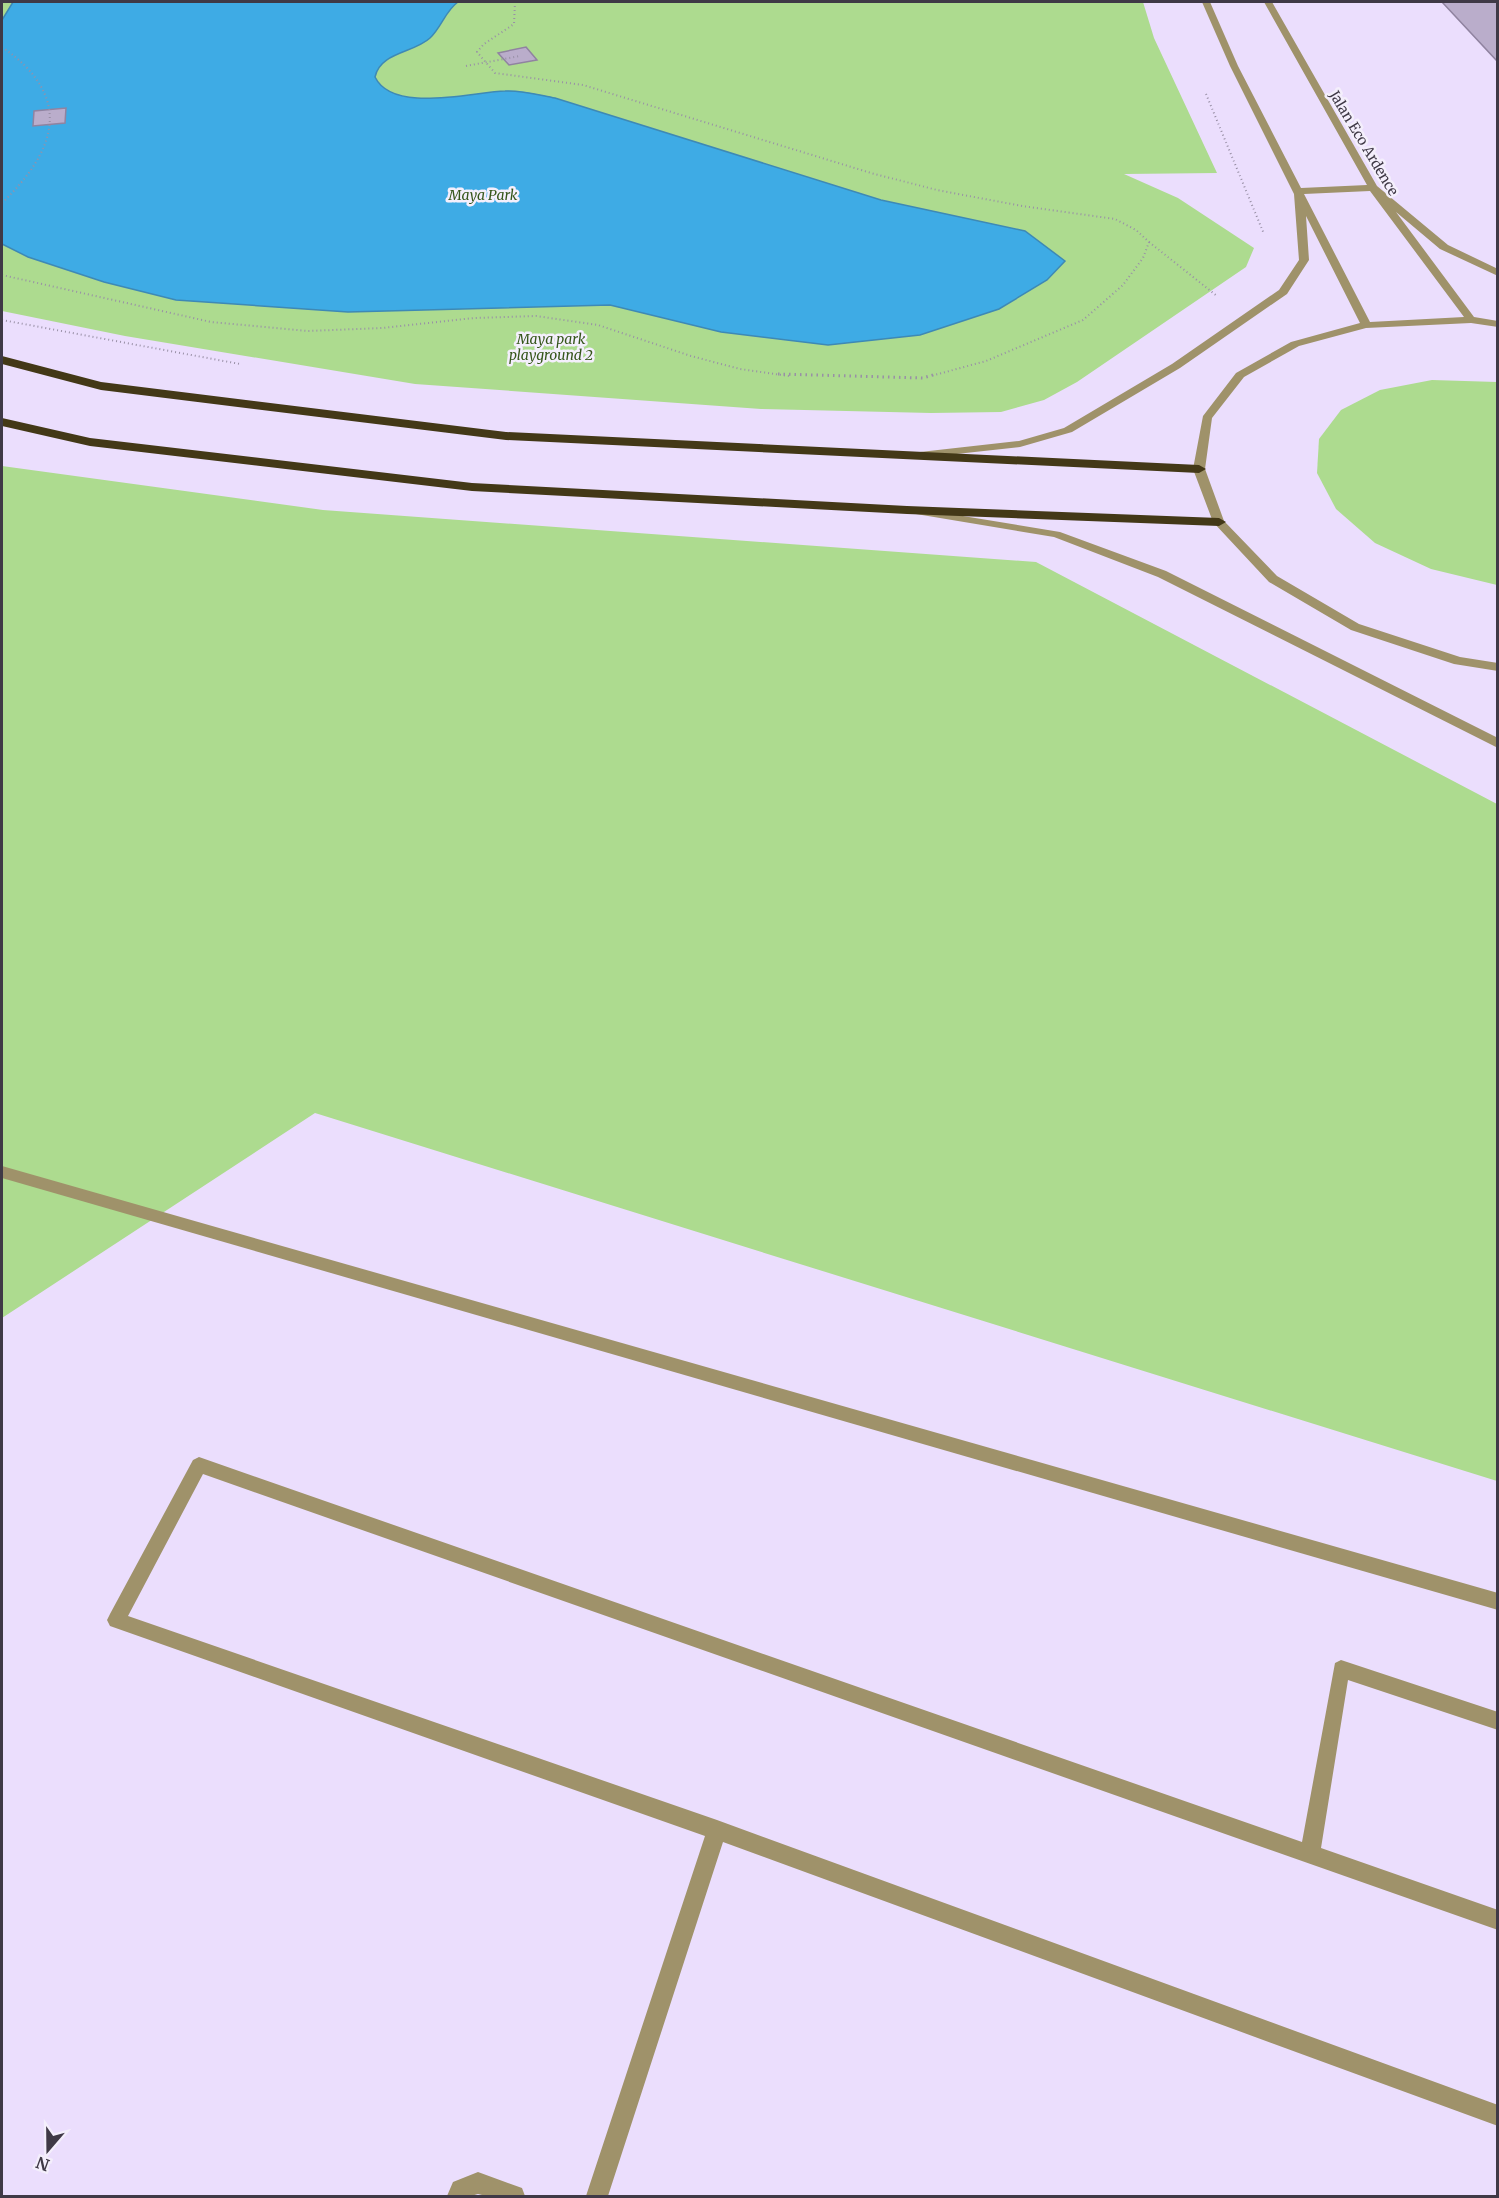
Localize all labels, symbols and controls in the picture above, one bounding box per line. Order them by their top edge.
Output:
street label: Jalan Eco Ardence [1325,86,1402,199]
park label: Maya Park [448,186,518,204]
park label: Maya park playground 2 [509,330,593,364]
north arrow [18,2120,78,2180]
text: N [33,2152,52,2176]

